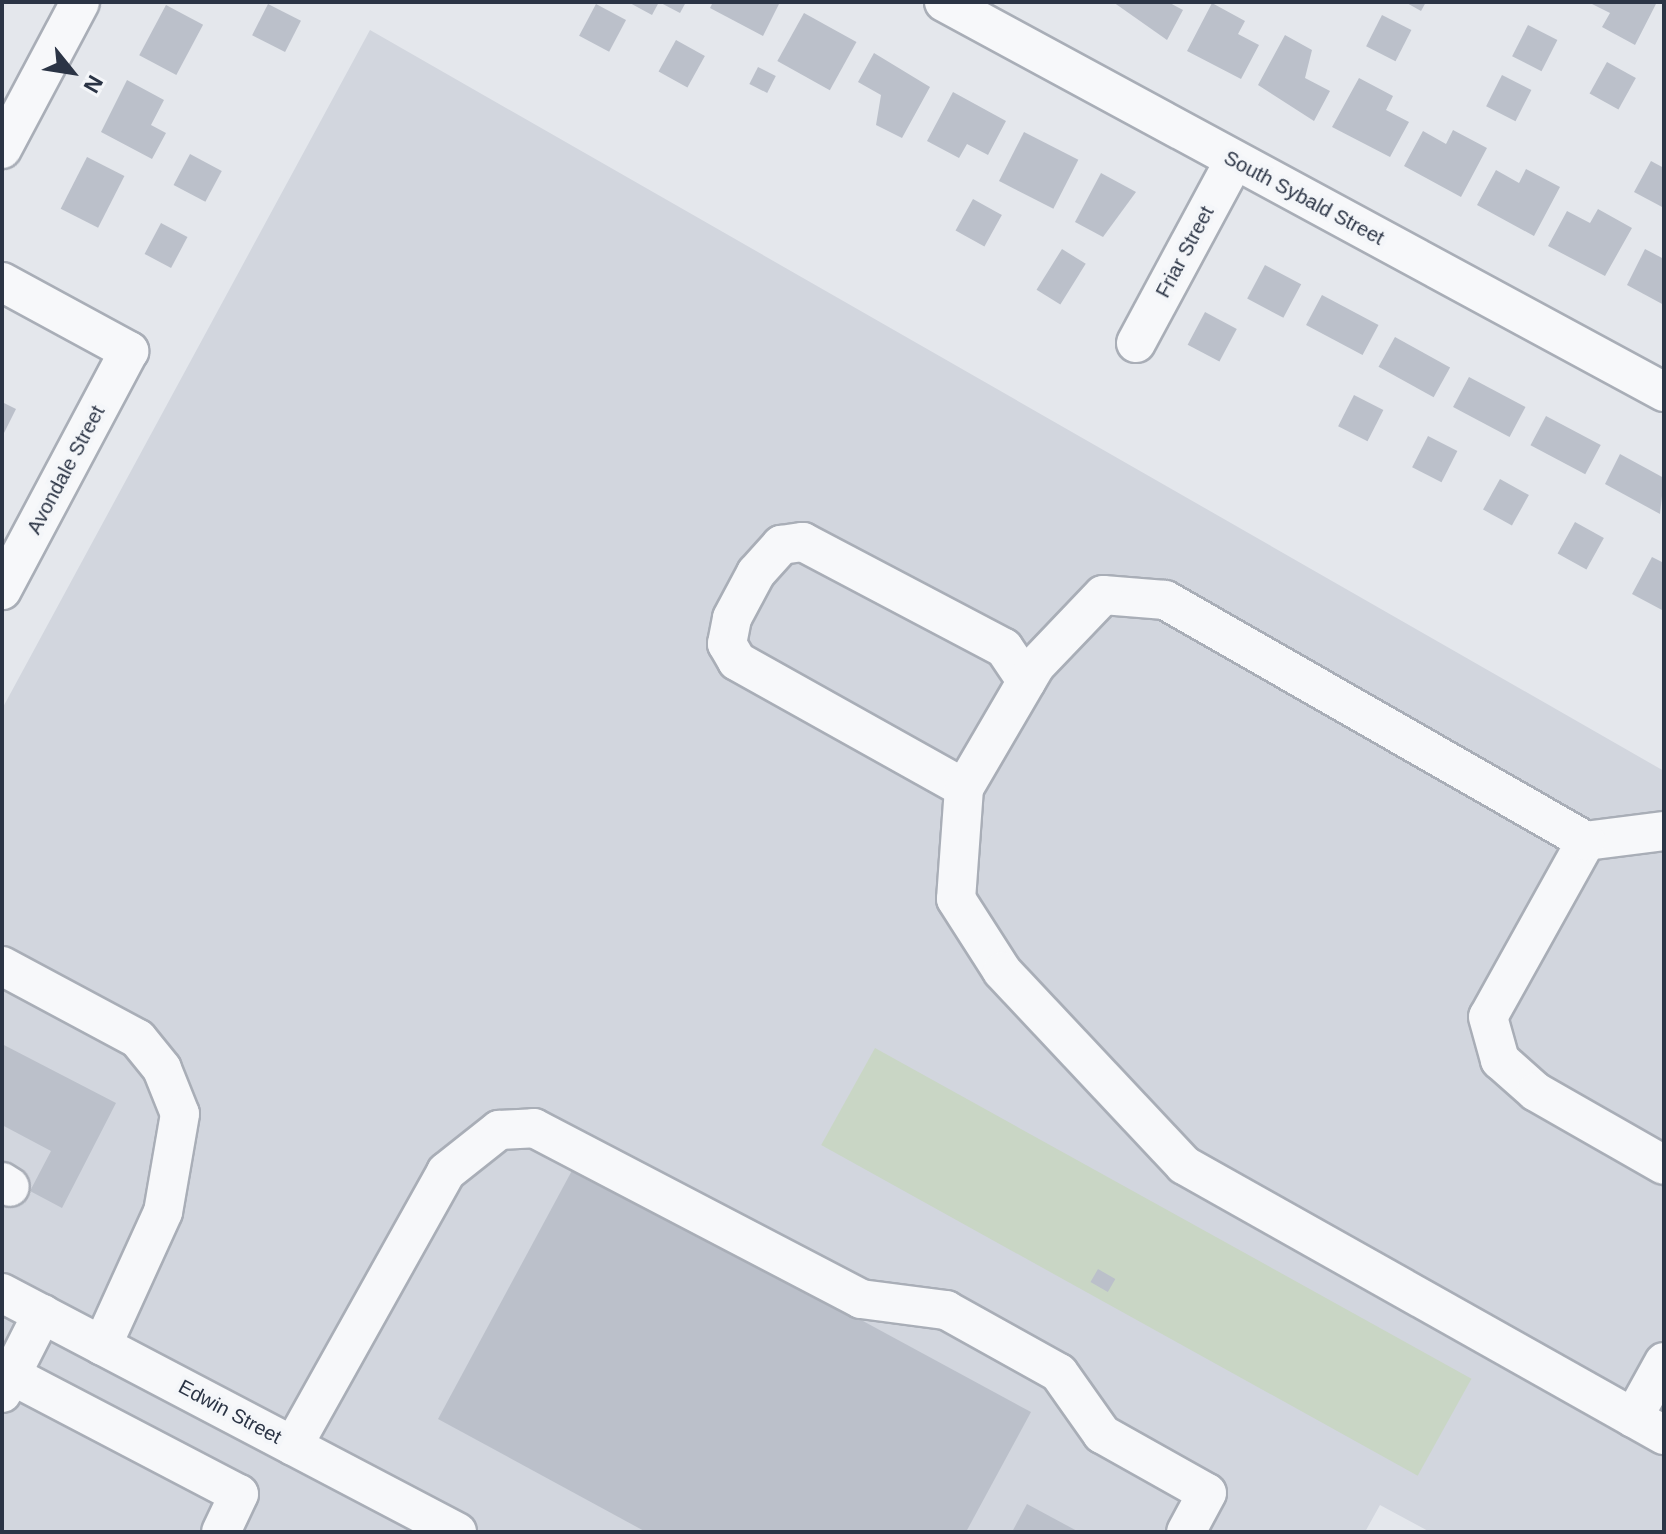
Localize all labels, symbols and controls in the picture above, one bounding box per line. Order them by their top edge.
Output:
north arrow [32,32,112,112]
text: N [78,71,108,97]
street label: South Sybald Street [1220,146,1388,250]
street label: Friar Street [1151,202,1219,302]
street label: Avondale Street [22,402,110,538]
street label: Edwin Street [174,1375,286,1449]

